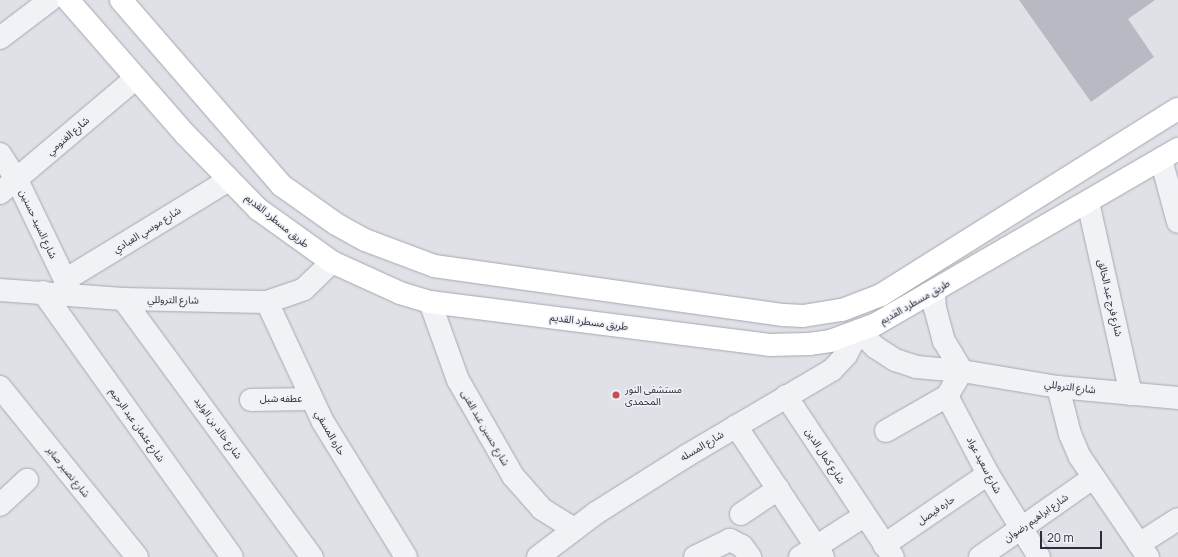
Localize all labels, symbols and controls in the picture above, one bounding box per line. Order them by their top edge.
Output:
street label: شارع الغنومي [44,114,92,158]
street label: شارع السيد حسنين [17,188,59,260]
street label: طريق مسطرد القديم [243,192,311,250]
street label: شارع موسي العبادي [111,204,183,256]
street label: شارع فرج عبد الخالق [1095,258,1125,338]
street label: طريق مسطرد القديم [878,277,952,327]
street label: شارع التروللي [147,294,199,306]
street label: طريق مسطرد القديم [549,311,629,333]
street label: شارع التروللي [1044,378,1096,396]
place label: مستشفى النور المحمدى [625,383,682,406]
street label: شارع عثمان عبد الرحيم [107,386,167,464]
street label: شارع حسين عبد الغنى [458,388,512,468]
marker: مستشفى النور المحمدى [610,389,622,401]
street label: عطفه شبل [260,393,302,405]
street label: شارع خالد بن الوليد [192,395,244,461]
street label: حاره المسقي [312,408,348,458]
street label: شارع كمال الدين [803,426,847,486]
street label: شارع المسله [678,428,726,464]
street label: شارع سعيد عواد [964,435,1004,495]
street label: شارع نصير صابر [44,444,92,500]
street label: شارع ابراهيم رضوان [1001,491,1071,545]
street label: حاره فيصل [915,493,957,527]
scale bar [1042,523,1104,549]
text: 20 m [1047,529,1074,546]

